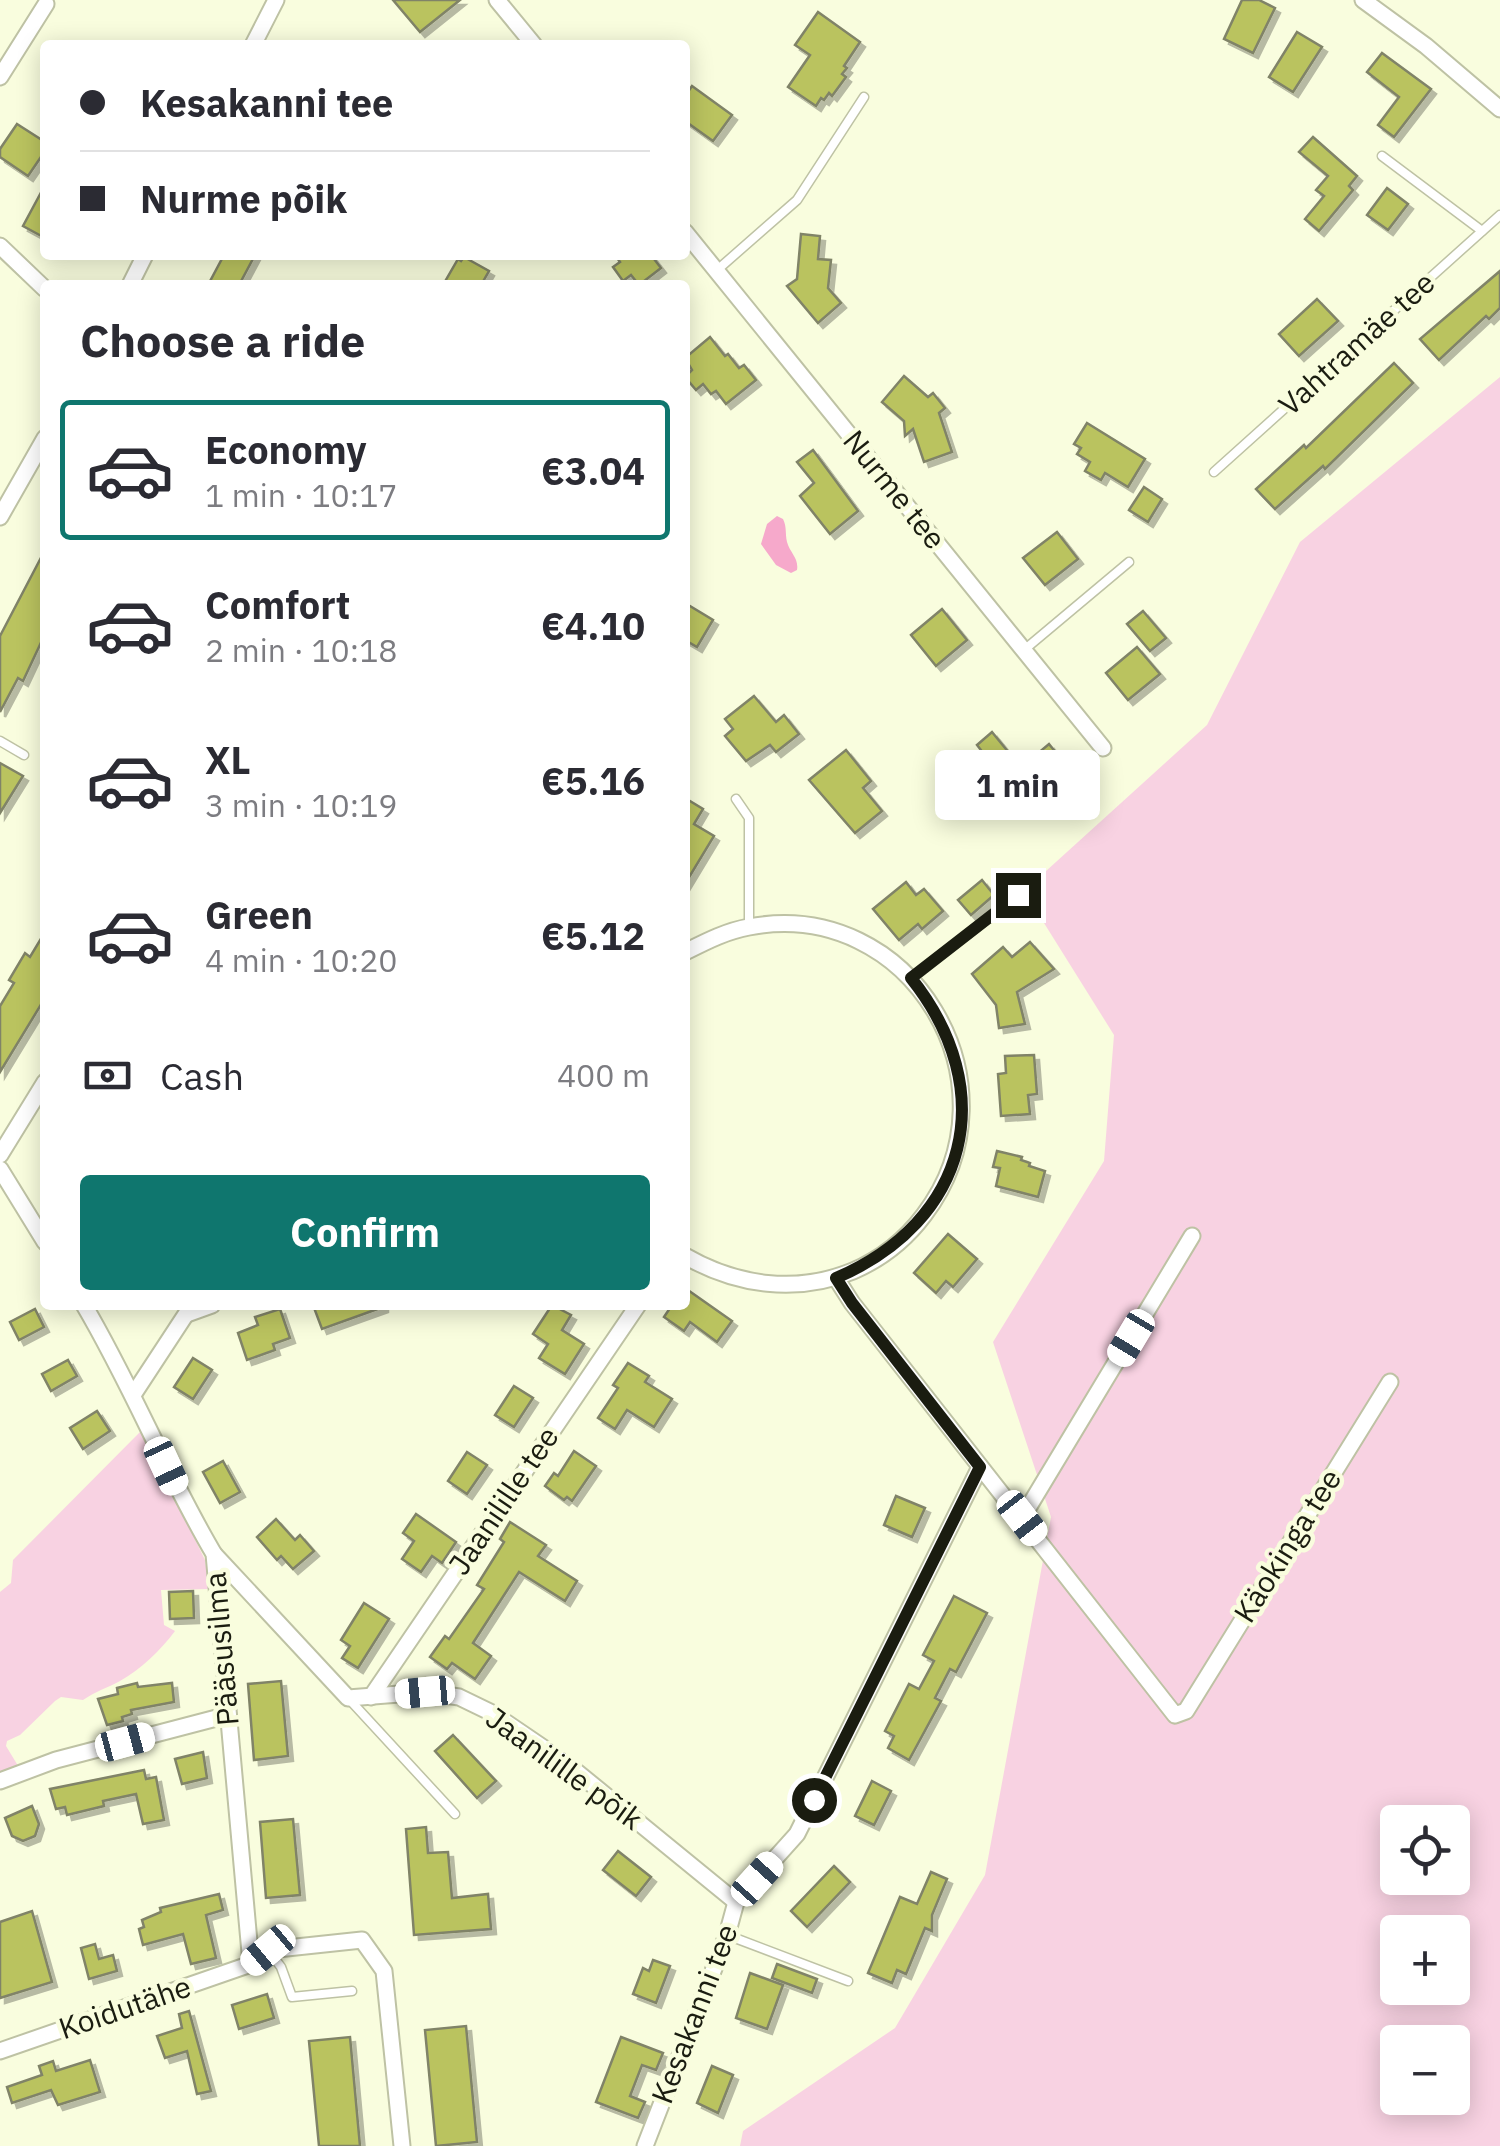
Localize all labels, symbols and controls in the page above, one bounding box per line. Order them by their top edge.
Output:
text: Kesakanni tee [140,78,393,127]
text: Nurme põik [140,174,347,223]
street label: Vahtramäe tee [1270,262,1442,423]
text: Choose a ride [80,311,365,369]
street label: Nurme tee [835,421,955,557]
icon: car [85,425,175,515]
text: Economy [205,425,367,474]
text: €3.04 [541,446,645,495]
text: 1 min · 10:17 [205,474,398,516]
icon: car [85,580,175,670]
text: Comfort [205,580,350,629]
text: €4.10 [541,601,645,650]
text: 2 min · 10:18 [205,629,398,671]
icon: car [85,735,175,825]
text: XL [205,735,251,784]
callout: 1 min [936,750,1100,820]
text: €5.16 [541,756,645,805]
text: 1 min [976,764,1059,806]
text: 3 min · 10:19 [205,784,398,826]
route end [996,873,1041,918]
icon: car [85,890,175,980]
text: Green [205,890,313,939]
text: €5.12 [541,911,645,960]
text: 4 min · 10:20 [205,939,398,981]
icon: cash [80,1048,135,1103]
text: Cash [160,1051,244,1100]
text: 400 m [557,1054,650,1096]
button: Confirm [80,1175,650,1290]
car [1103,1305,1159,1371]
street label: Jaanilille tee [439,1419,567,1582]
car [140,1432,192,1500]
street label: Käokinga tee [1224,1461,1349,1629]
car [992,1485,1052,1551]
street label: Pääsusilma [194,1571,247,1728]
car [394,1674,456,1710]
street label: Jaanilille põik [479,1698,651,1838]
car [92,1720,158,1764]
route start [792,1778,837,1823]
map controls [1380,1805,1470,2115]
button: locate [1380,1805,1470,1895]
car [726,1847,788,1911]
button: + [1380,1915,1470,2005]
street label: Kesakanni tee [642,1918,746,2109]
car [235,1919,301,1981]
street label: Koidutähe [53,1966,196,2047]
button: − [1380,2025,1470,2115]

